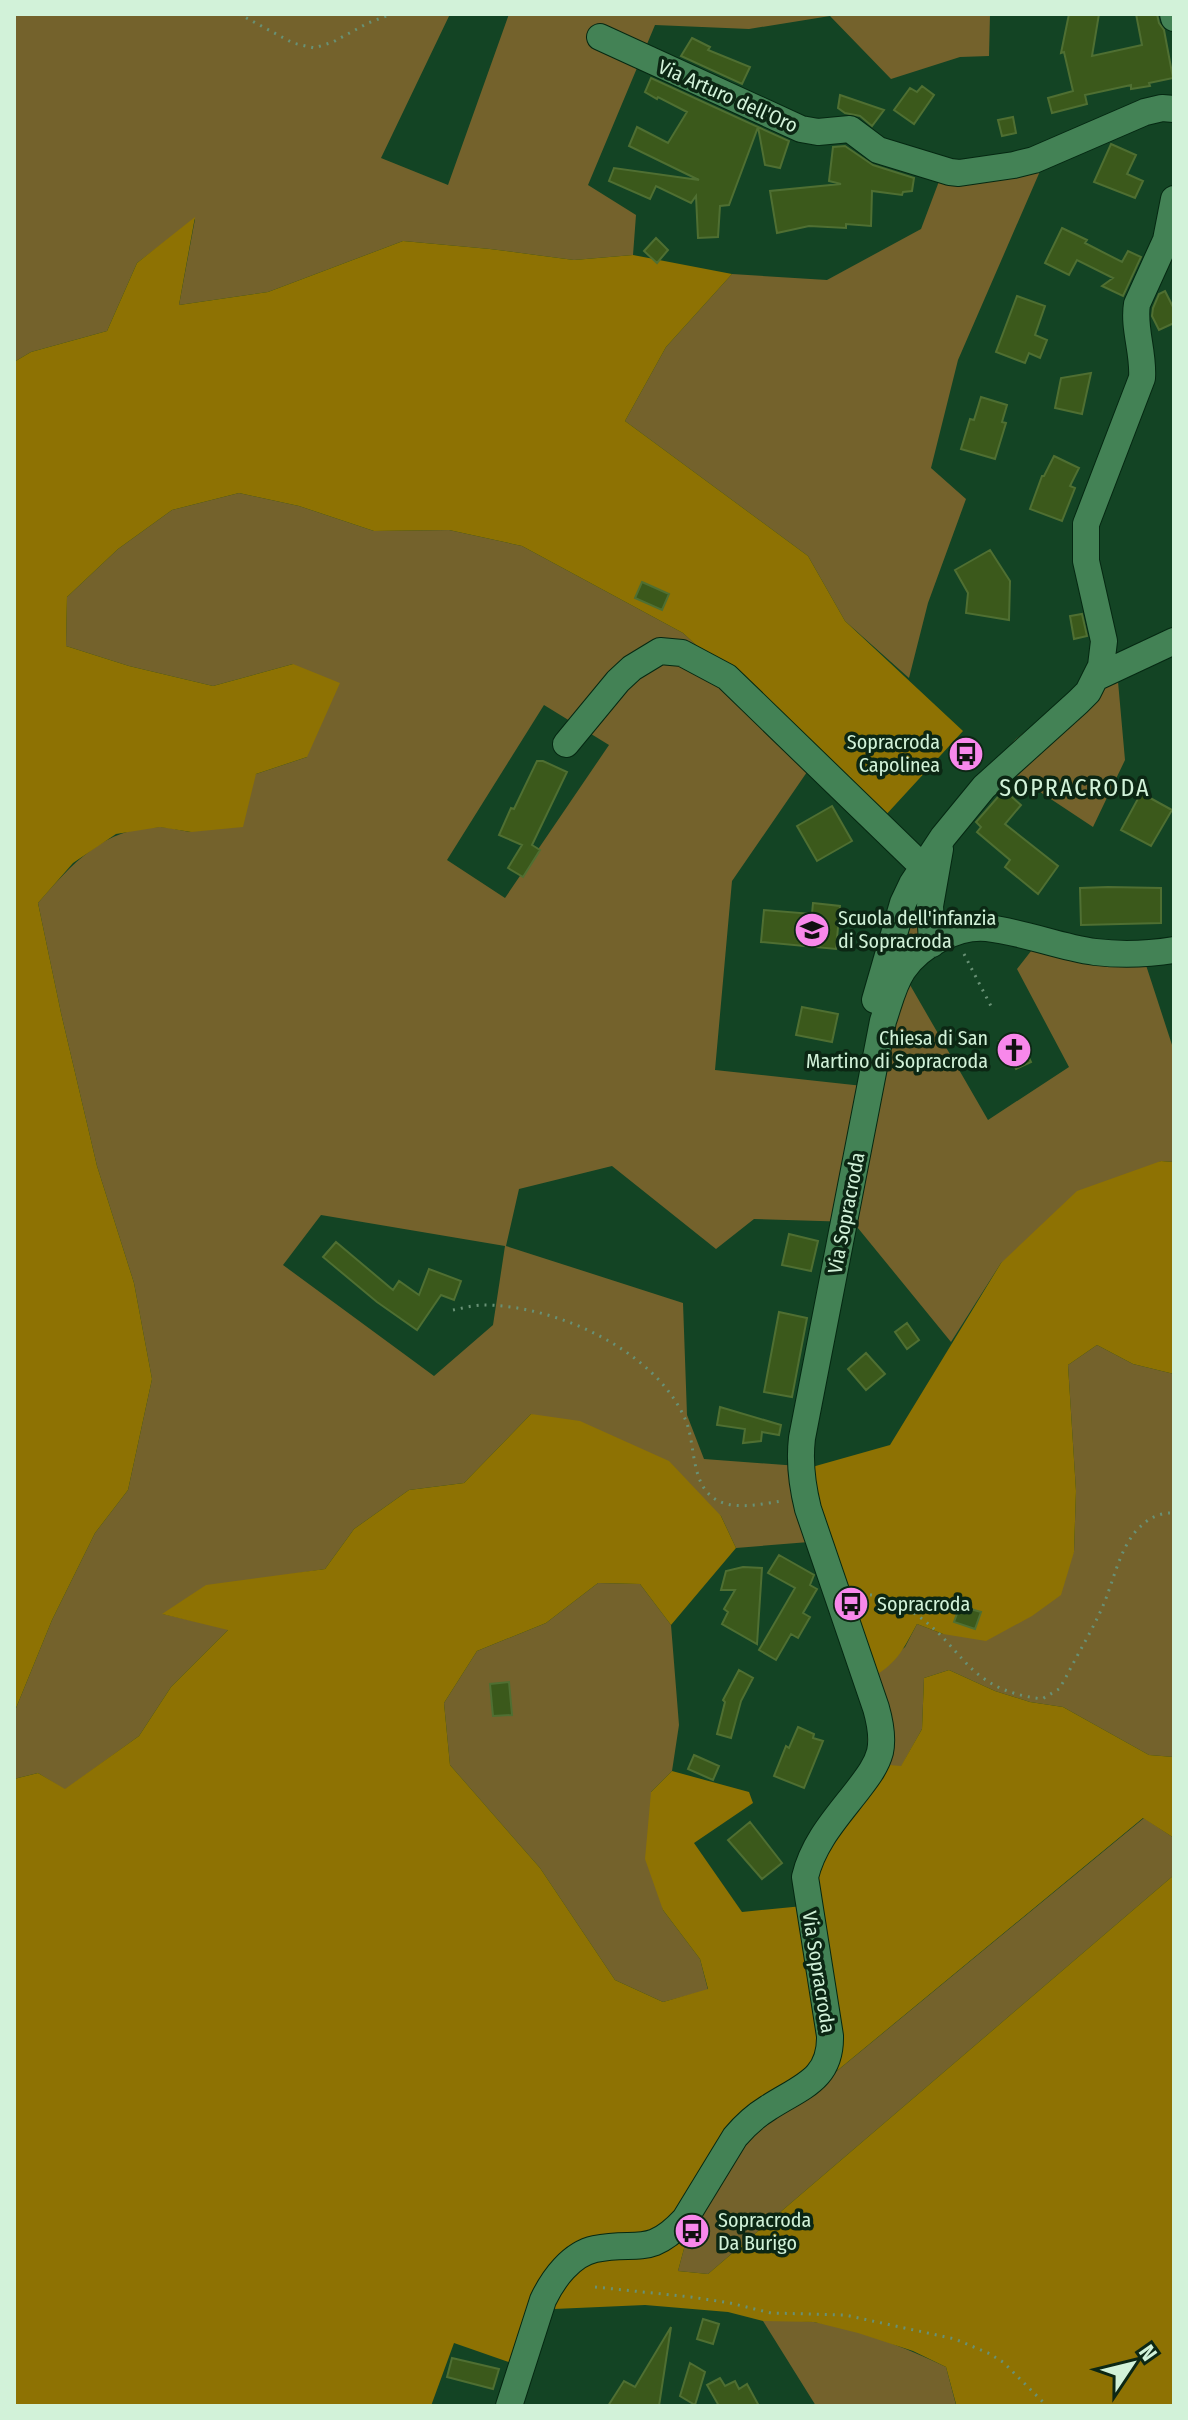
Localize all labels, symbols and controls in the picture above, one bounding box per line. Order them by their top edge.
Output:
street label: Via Arturo dell'Oro [654,54,802,138]
place label: Sopracroda Capolinea [847,730,940,777]
bus stop icon: Sopracroda Capolinea [947,735,985,773]
district label: SOPRACRODA [999,774,1151,802]
place label: Scuola dell'infanzia di Sopracroda [838,906,996,953]
school or university icon: Scuola dell'infanzia di Sopracroda [793,911,831,949]
place label: Chiesa di San Martino di Sopracroda [806,1026,988,1073]
church icon: Chiesa di San Martino di Sopracroda [995,1031,1033,1069]
street label: Via Sopracroda [822,1150,870,1276]
bus stop icon: Sopracroda [832,1585,870,1623]
place label: Sopracroda [877,1592,970,1616]
street label: Via Sopracroda [798,1909,840,2035]
place label: Sopracroda Da Burigo [718,2208,811,2255]
bus stop icon: Sopracroda Da Burigo [673,2212,711,2250]
north arrow [1092,2324,1172,2404]
text: N [1133,2340,1163,2366]

